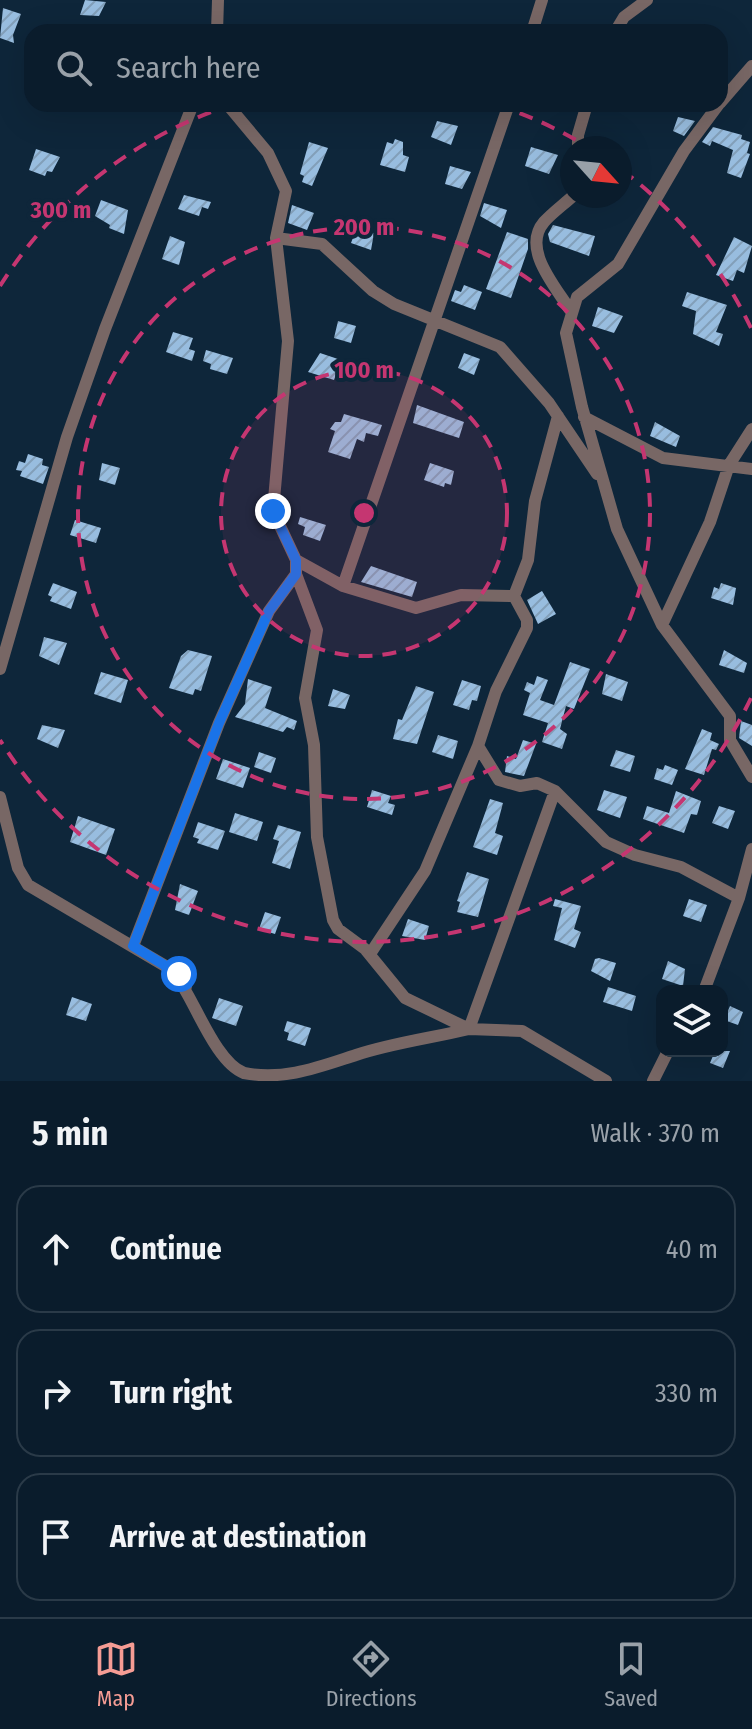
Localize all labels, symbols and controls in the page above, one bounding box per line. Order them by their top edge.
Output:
search box [24,24,728,112]
icon: search [52,46,96,90]
text: Search here [116,50,261,86]
north arrow [560,136,632,208]
text: 300 m [30,196,91,224]
text: 200 m [333,213,394,241]
text: 100 m [334,356,394,384]
route end [255,493,291,529]
centre of rings [350,499,378,527]
route start [161,956,197,992]
map controls [656,985,728,1057]
button: layers [656,985,728,1057]
text: 5 min [32,1113,108,1154]
text: Walk · 370 m [591,1118,720,1149]
icon: ahead [34,1227,78,1271]
text: Continue [110,1231,222,1267]
text: 40 m [666,1234,718,1265]
icon: right [34,1371,78,1415]
text: Turn right [110,1375,232,1411]
text: 330 m [655,1378,718,1409]
icon: arrive [34,1515,78,1559]
text: Arrive at destination [110,1519,367,1555]
tab: Map [94,1637,138,1712]
tab: Directions [326,1637,417,1712]
tab: Saved [604,1637,658,1712]

